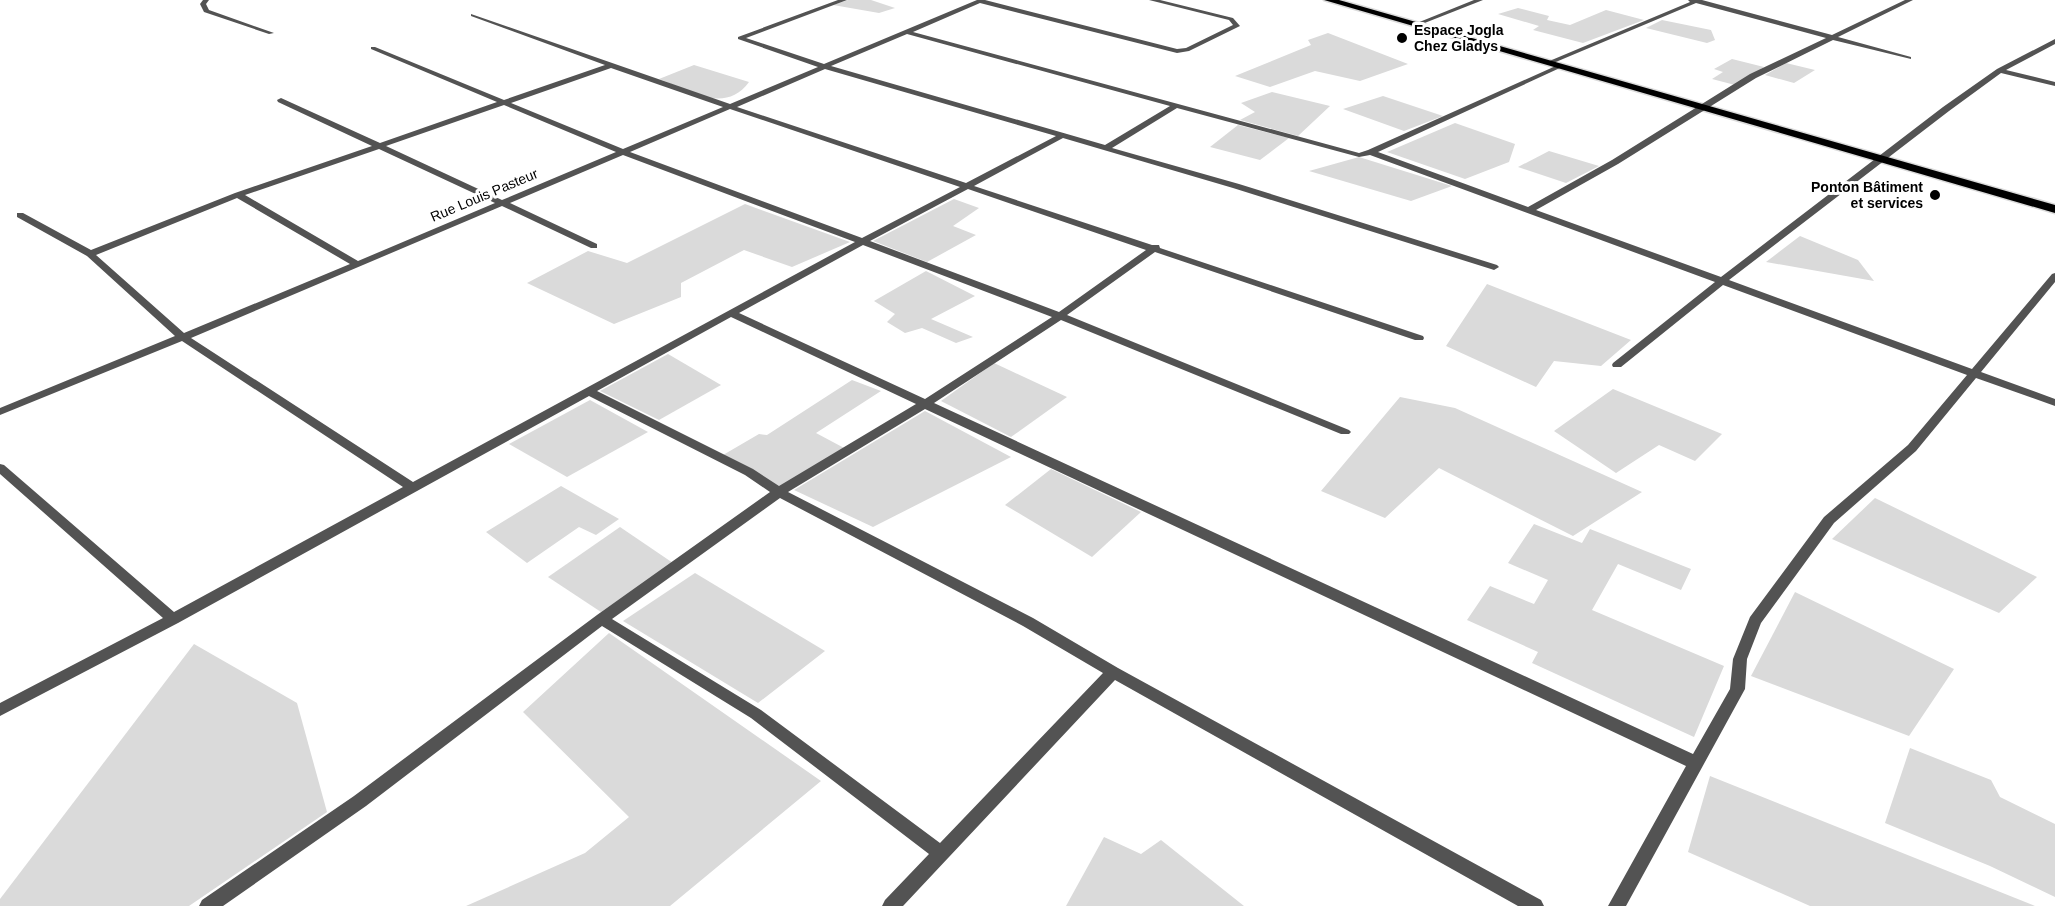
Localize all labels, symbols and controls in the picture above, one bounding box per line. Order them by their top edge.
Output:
place label: Espace Jogla Chez Gladys [1414,22,1504,54]
marker: Espace Jogla Chez Gladys [1395,31,1409,45]
street label: Rue Louis Pasteur [428,165,540,225]
place label: Ponton Bâtiment et services [1811,179,1923,211]
marker: Ponton Bâtiment et services [1928,188,1942,202]

